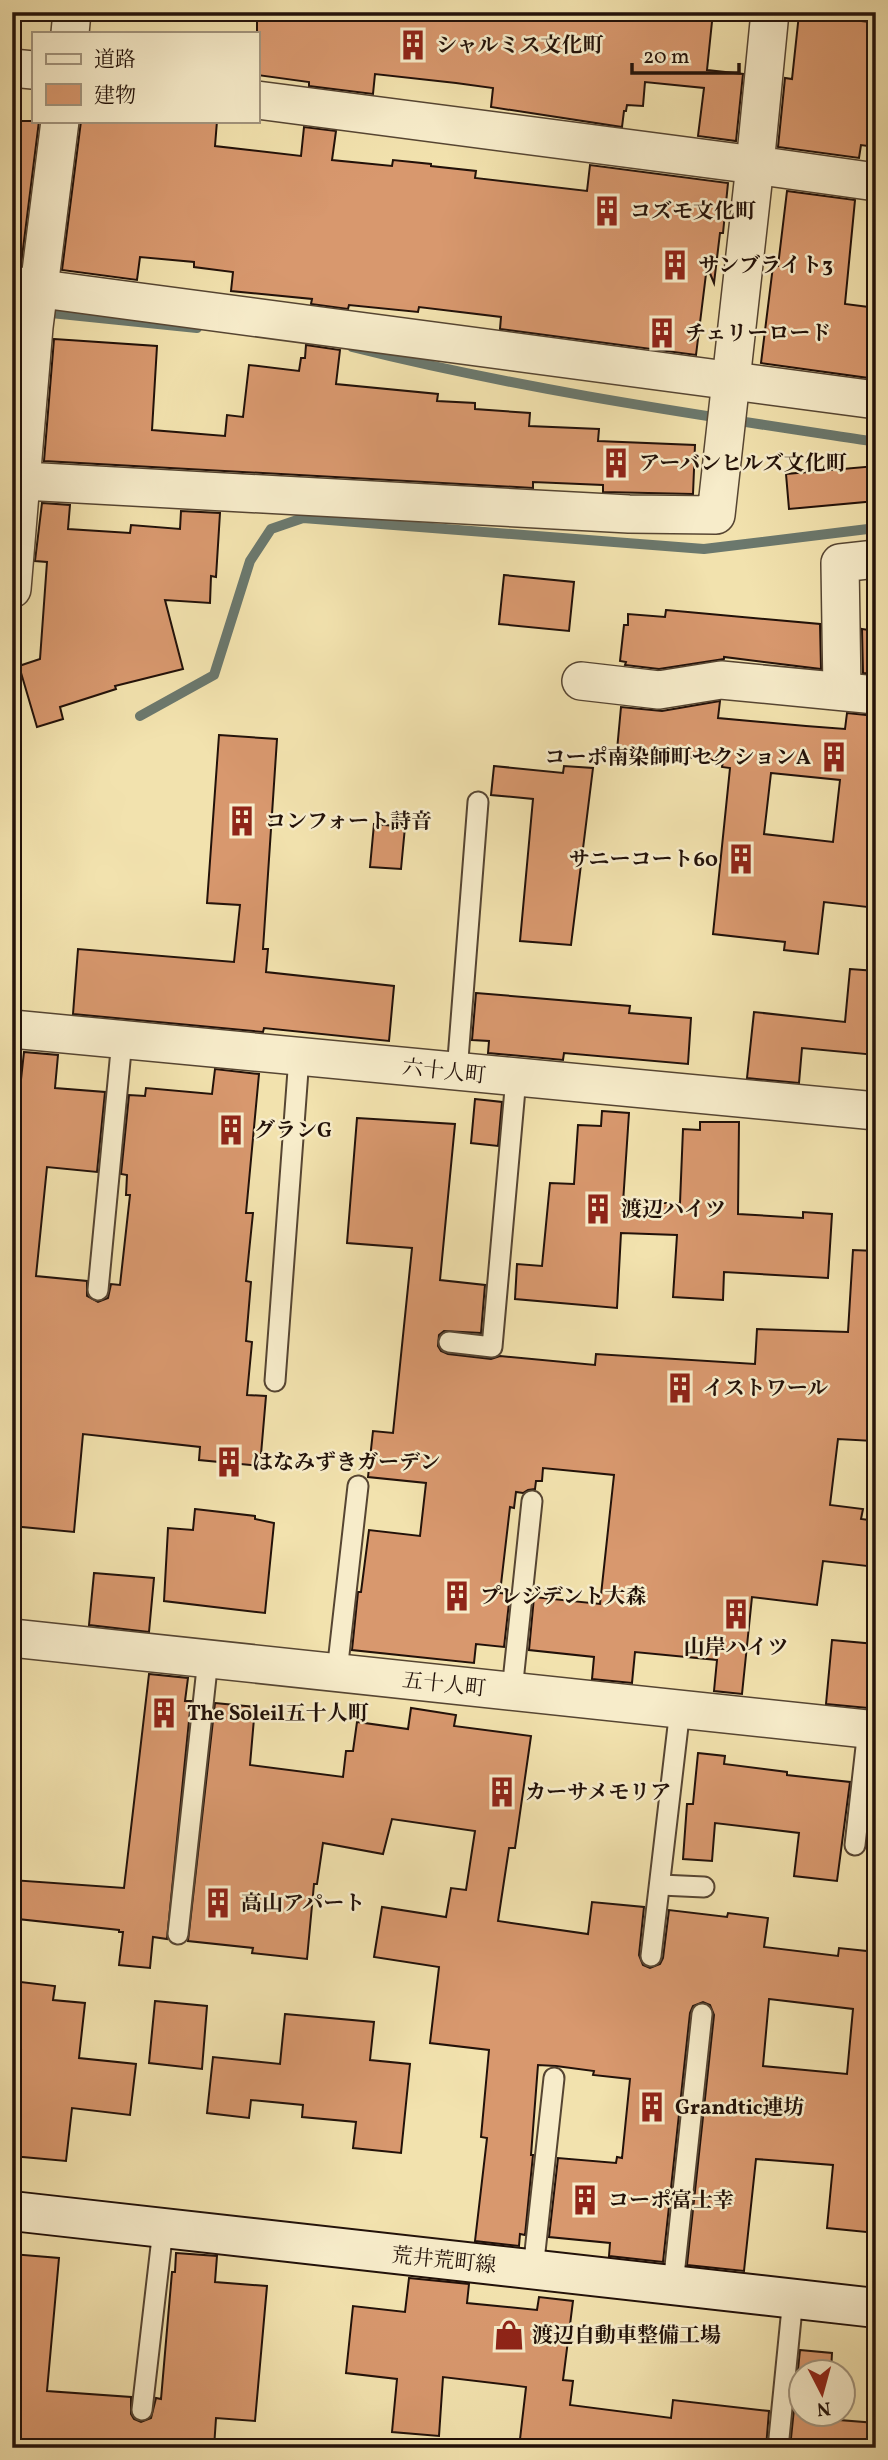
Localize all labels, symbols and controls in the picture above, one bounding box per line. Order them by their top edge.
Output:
building icon: シャルミス文化町 [396,28,430,62]
legend [32,32,259,122]
place label: シャルミス文化町 [436,32,604,61]
scale bar [632,32,739,76]
text: 20 m [643,43,689,72]
text: 道路 [94,46,136,75]
text: 建物 [94,82,136,111]
building icon: コズモ文化町 [590,194,624,228]
place label: コズモ文化町 [630,198,756,227]
building icon: サンブライト3 [658,248,692,282]
place label: サンブライト3 [698,252,833,281]
building icon: チェリーロード [645,316,679,350]
place label: チェリーロード [685,320,831,349]
building icon: アーバンヒルズ文化町 [599,446,633,480]
place label: アーバンヒルズ文化町 [639,450,847,479]
building icon: コーポ南染師町セクションA [817,740,851,774]
place label: コーポ南染師町セクションA [544,744,811,773]
building icon: コンフォート詩音 [225,804,259,838]
place label: コンフォート詩音 [265,808,432,837]
building icon: サニーコート60 [724,842,758,876]
place label: サニーコート60 [568,846,718,875]
street label: 六十人町 [401,1054,487,1091]
building icon: グランG [214,1113,248,1147]
place label: グランG [254,1117,332,1146]
building icon: 渡辺ハイツ [581,1192,615,1226]
place label: 渡辺ハイツ [621,1196,726,1225]
building icon: イストワール [663,1371,697,1405]
place label: イストワール [703,1375,828,1404]
building icon: はなみずきガーデン [212,1445,246,1479]
place label: はなみずきガーデン [252,1449,441,1478]
building icon: プレジデント大森 [440,1579,474,1613]
place label: プレジデント大森 [480,1583,646,1612]
building icon: 山岸ハイツ [719,1597,753,1631]
place label: 山岸ハイツ [684,1634,789,1663]
street label: 五十人町 [401,1667,487,1704]
building icon: The Soleil五十人町 [147,1696,181,1730]
place label: The Soleil五十人町 [187,1700,369,1729]
building icon: カーサメモリア [485,1775,519,1809]
place label: カーサメモリア [525,1779,671,1808]
building icon: 高山アパート [201,1886,235,1920]
place label: 高山アパート [241,1890,365,1919]
building icon: Grandtic連坊 [635,2090,669,2124]
place label: Grandtic連坊 [675,2094,805,2123]
building icon: コーポ富士幸 [568,2183,602,2217]
place label: コーポ富士幸 [608,2187,734,2216]
street label: 荒井荒町線 [390,2242,498,2281]
shop icon: 渡辺自動車整備工場 [492,2318,526,2352]
place label: 渡辺自動車整備工場 [532,2322,721,2351]
north arrow [786,2358,856,2428]
text: N [815,2394,832,2422]

